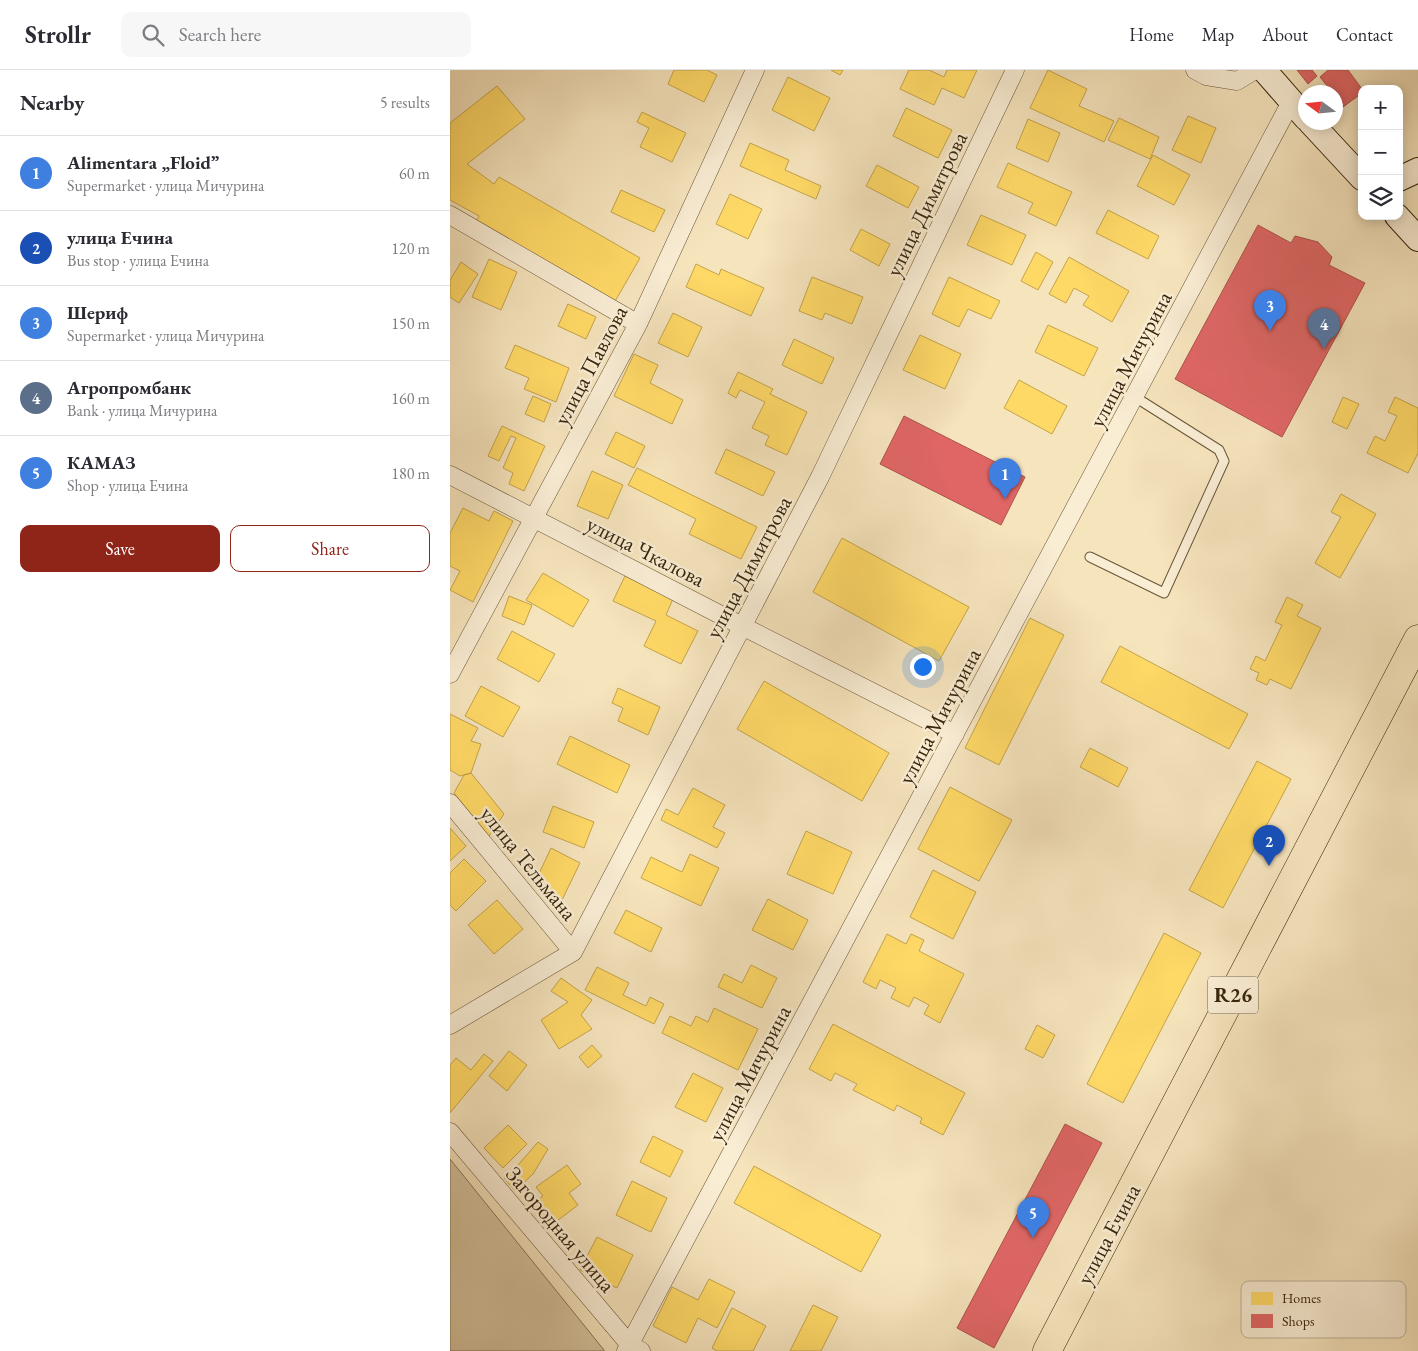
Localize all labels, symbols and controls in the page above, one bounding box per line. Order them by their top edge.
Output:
search box [121,12,471,57]
text: Strollr [25,19,91,50]
icon: search [139,21,167,49]
text: Search here [179,22,261,47]
text: Home [1129,23,1174,46]
text: Map [1202,23,1234,46]
text: About [1262,23,1308,46]
text: Contact [1336,23,1393,46]
north arrow [1298,85,1343,130]
map controls [1358,85,1403,220]
button: + [1358,85,1403,130]
text: Nearby [20,89,84,116]
text: 5 results [380,92,430,113]
street label: улица Димитрова [879,127,974,281]
button: − [1358,130,1403,175]
text: Alimentara „Floid” [67,150,219,175]
text: 1 [32,163,40,184]
text: 60 m [399,163,430,184]
text: Supermarket · улица Мичурина [67,175,264,196]
button: layers [1358,175,1403,220]
text: улица Ечина [67,225,173,250]
text: 2 [32,238,40,259]
text: 120 m [391,238,430,259]
text: Bus stop · улица Ечина [67,250,209,271]
street label: улица Мичурина [1082,286,1179,432]
pin: 3 [1254,290,1286,331]
text: Шериф [67,300,128,325]
street label: улица Павлова [547,300,634,430]
pin: 4 [1308,308,1340,349]
text: 3 [32,313,40,334]
text: 150 m [391,313,430,334]
text: Supermarket · улица Мичурина [67,325,264,346]
text: Агропромбанк [67,375,191,400]
text: 4 [32,388,40,409]
text: 160 m [391,388,430,409]
text: Bank · улица Мичурина [67,400,217,421]
text: КАМАЗ [67,450,136,475]
pin: 1 [989,458,1021,499]
text: 5 [32,463,40,484]
text: 180 m [391,463,430,484]
text: Shop · улица Ечина [67,475,188,496]
street label: улица Димитрова [699,491,798,644]
street label: улица Чкалова [582,509,710,594]
button: Save [20,525,220,572]
button: Share [230,525,430,572]
street label: улица Мичурина [891,643,988,789]
your location [910,654,936,680]
street label: улица Тельмана [474,800,584,927]
pin: 2 [1253,825,1285,866]
road number: R26 [1208,976,1258,1014]
street label: улица Мичурина [701,1000,798,1146]
street label: Загородная улица [499,1160,622,1299]
street label: улица Ечина [1070,1179,1147,1290]
pin: 5 [1017,1197,1049,1238]
legend [1241,1281,1406,1338]
text: Homes [1282,1289,1322,1307]
text: Shops [1282,1312,1315,1330]

